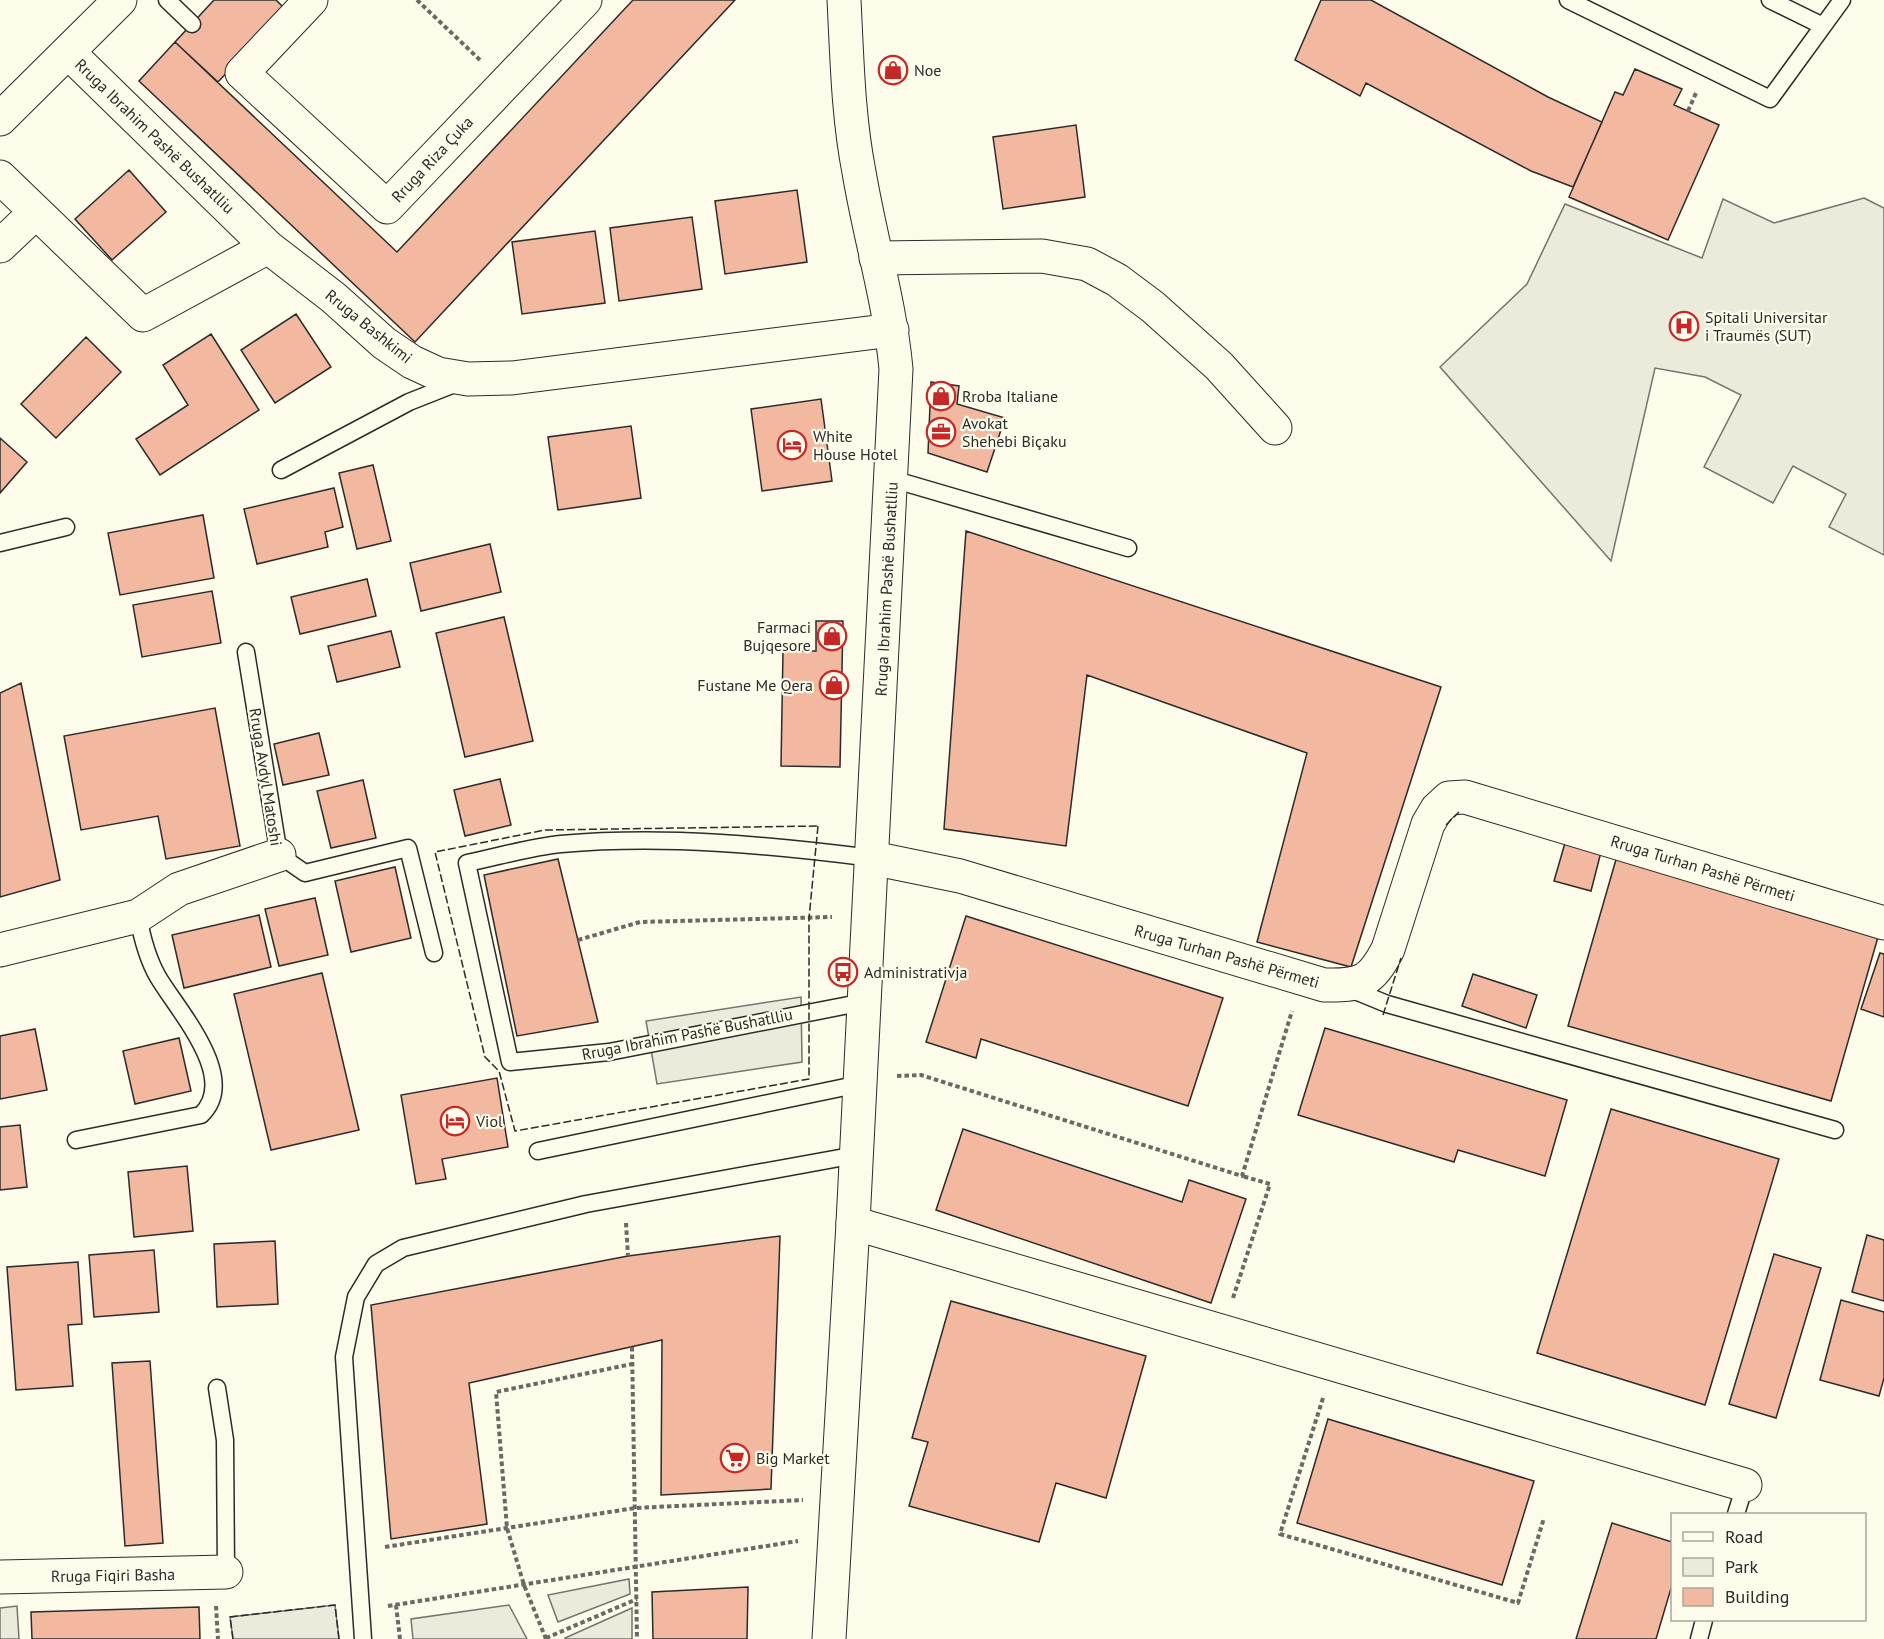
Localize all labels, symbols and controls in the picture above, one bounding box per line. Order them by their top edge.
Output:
street label: Rruga Ibrahim Pashë Bushatlliu [71,54,239,218]
shop icon: Noe [877,54,909,86]
place label: Noe [914,60,941,80]
street label: Rruga Riza Çuka [387,112,477,206]
street label: Rruga Bashkimi [321,285,417,367]
place label: Spitali Universitar i Traumës (SUT) [1705,307,1828,345]
hospital icon: Spitali Universitar i Traumës (SUT) [1668,310,1700,342]
shop icon: Rroba Italiane [925,380,957,412]
place label: Rroba Italiane [962,386,1058,406]
place label: Avokat Shehebi Biçaku [962,413,1067,451]
office icon: Avokat Shehebi Biçaku [925,416,957,448]
place label: White House Hotel [813,426,898,464]
hotel icon: White House Hotel [776,429,808,461]
street label: Rruga Ibrahim Pashë Bushatlliu [870,481,902,697]
place label: Farmaci Bujqesore [743,617,811,655]
shop icon: Farmaci Bujqesore [816,620,848,652]
shop icon: Fustane Me Qera [818,669,850,701]
place label: Fustane Me Qera [697,675,813,695]
street label: Rruga Avdyl Matoshi [245,707,287,847]
street label: Rruga Turhan Pashë Përmeti [1608,830,1798,906]
street label: Rruga Turhan Pashë Përmeti [1132,920,1322,992]
bus stop icon: Administrativja [827,956,859,988]
place label: Administrativja [864,962,967,982]
street label: Rruga Ibrahim Pashë Bushatlliu [580,1004,794,1064]
hotel icon: Viol [439,1105,471,1137]
place label: Viol [475,1111,503,1131]
supermarket icon: Big Market [719,1442,751,1474]
place label: Big Market [756,1448,830,1468]
legend [1671,1513,1866,1621]
text: Road [1725,1525,1763,1548]
text: Park [1725,1555,1758,1578]
street label: Rruga Fiqiri Basha [51,1564,175,1586]
text: Building [1725,1585,1789,1608]

